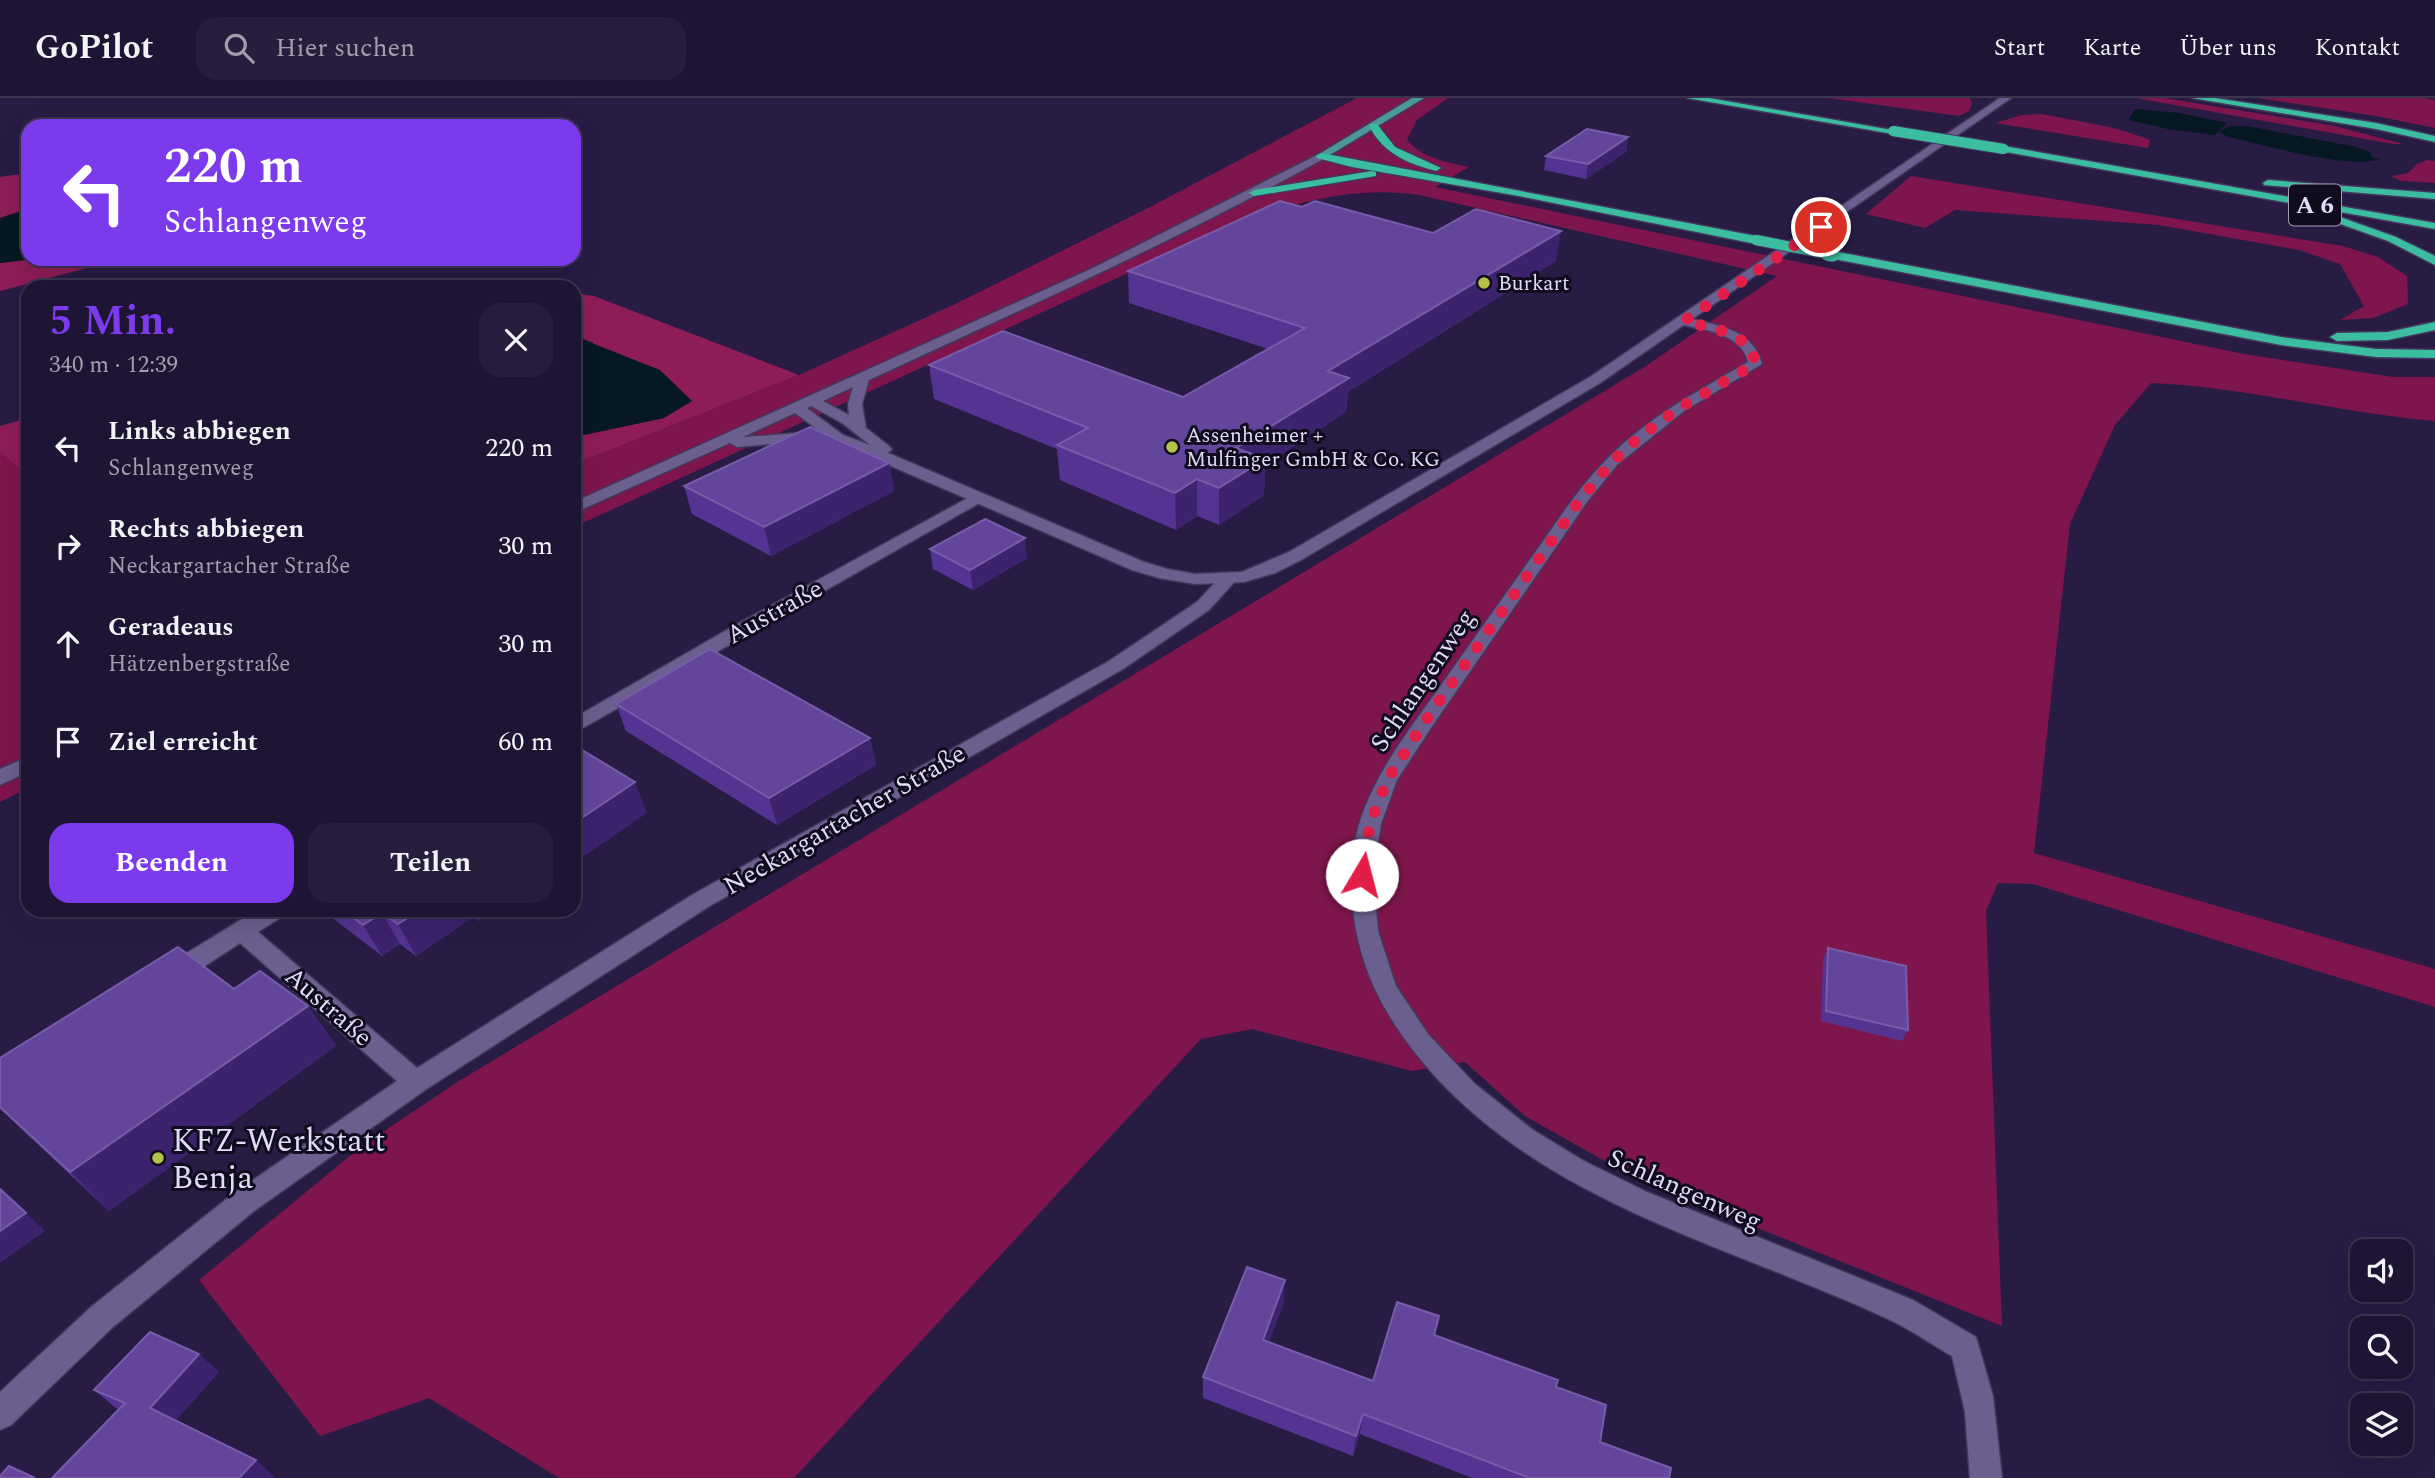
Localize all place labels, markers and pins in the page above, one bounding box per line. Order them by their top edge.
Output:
pin [1791,197,1851,257]
place label: Burkart [1498,268,1569,300]
marker: Burkart [1476,275,1492,291]
place label: Assenheimer + Mulfinger GmbH & Co. KG [1186,420,1440,476]
marker: Assenheimer + Mulfinger GmbH & Co. KG [1164,439,1180,455]
place label: KFZ-Werkstatt Benja [172,1117,386,1203]
marker: KFZ-Werkstatt Benja [150,1150,166,1166]

